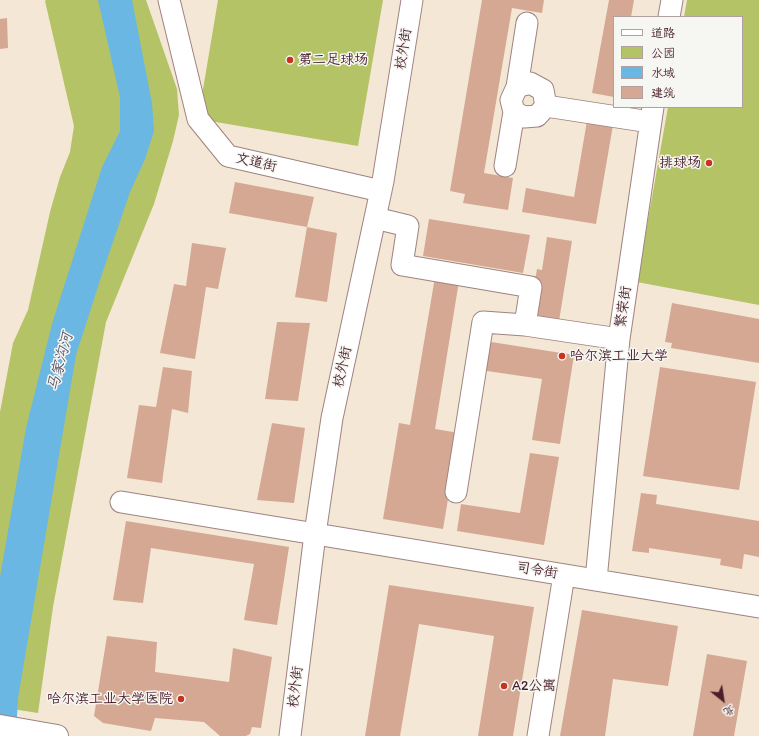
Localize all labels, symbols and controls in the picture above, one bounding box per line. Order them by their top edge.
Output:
legend [613,16,743,108]
text: 道路 [651,26,675,40]
street label: 校外街 [392,27,416,71]
text: 公园 [651,46,675,60]
place label: 第二足球场 [298,52,368,68]
marker: 第二足球场 [285,55,295,65]
text: 水域 [651,66,675,80]
text: 建筑 [651,86,675,100]
street label: 文道街 [234,150,278,176]
place label: 排球场 [659,155,701,171]
marker: 排球场 [704,158,714,168]
street label: 繁荣街 [613,285,635,329]
water label: 马家沟河 [45,331,77,393]
street label: 校外街 [330,345,356,389]
place label: 哈尔滨工业大学 [570,348,668,364]
marker: 哈尔滨工业大学 [557,351,567,361]
street label: 司令街 [515,559,559,583]
street label: 校外街 [285,665,307,709]
place label: A2公寓 [512,678,556,694]
north arrow [703,680,743,720]
marker: A2公寓 [499,681,509,691]
place label: 哈尔滨工业大学医院 [47,691,173,707]
marker: 哈尔滨工业大学医院 [176,694,186,704]
text: 北 [721,702,737,719]

